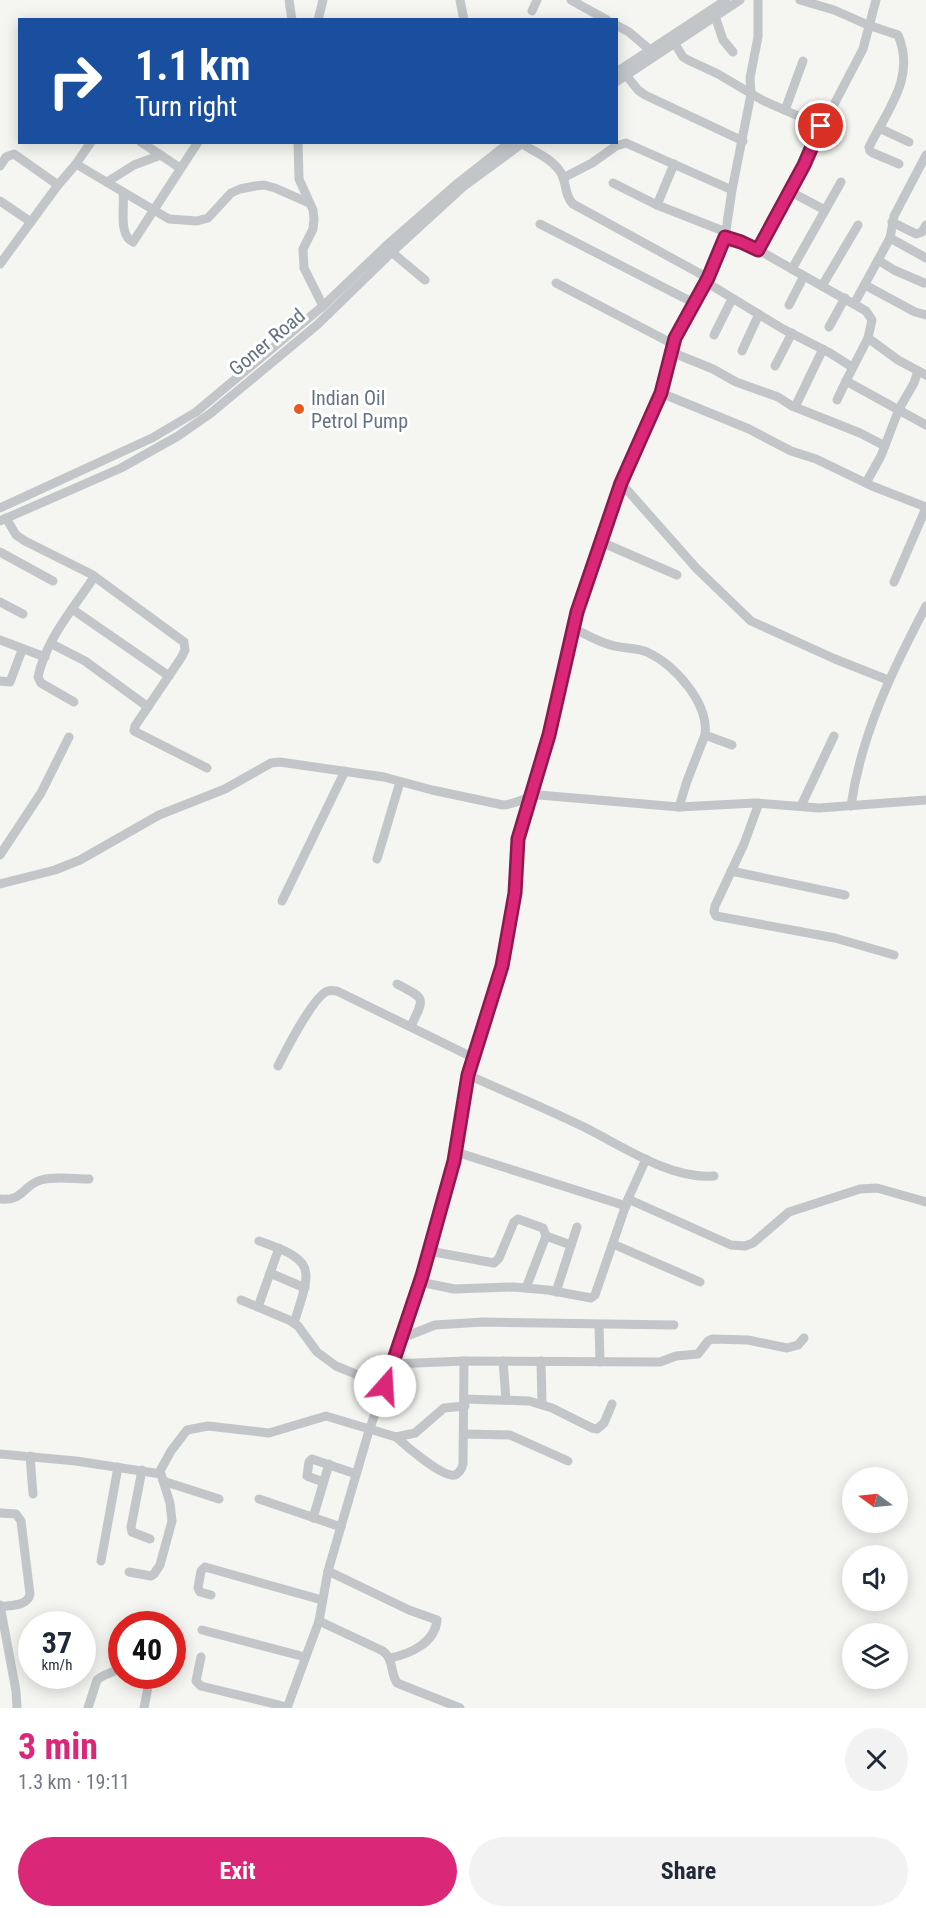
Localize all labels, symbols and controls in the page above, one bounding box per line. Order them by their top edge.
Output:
text: 1.1 km [135,41,251,90]
icon: right [36,42,114,120]
text: Turn right [135,91,237,123]
pin [795,100,846,151]
icon: arrive [804,109,837,142]
street label: Goner Road [224,303,310,381]
place label: Indian Oil Petrol Pump [311,386,408,433]
marker: Indian Oil Petrol Pump [292,402,306,416]
position arrow [353,1354,417,1418]
north arrow [842,1467,908,1533]
map controls [842,1467,908,1689]
button: sound [842,1545,908,1611]
speed limit sign: 40 [108,1611,186,1689]
button: layers [842,1623,908,1689]
text: 37 [42,1625,72,1660]
text: km/h [42,1656,72,1674]
text: 3 min [18,1726,98,1768]
button: close [845,1728,908,1791]
text: 1.3 km · 19:11 [18,1770,130,1794]
button: Exit [18,1837,457,1906]
button: Share [469,1837,908,1906]

